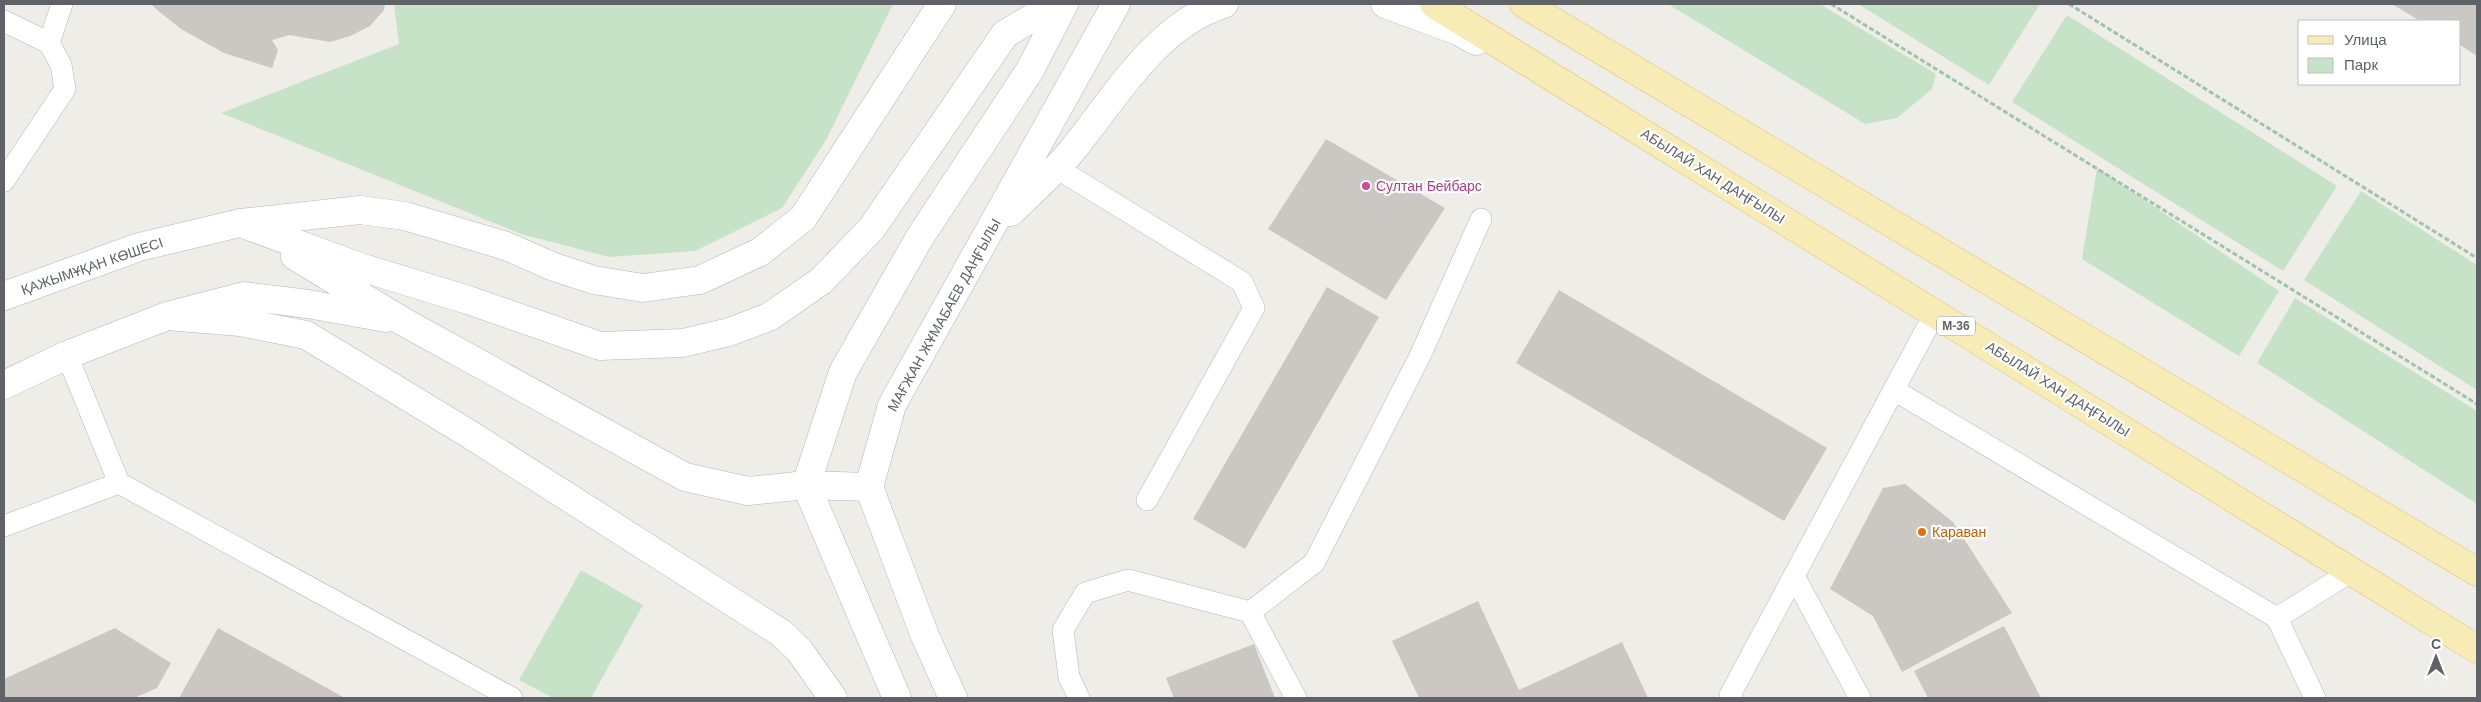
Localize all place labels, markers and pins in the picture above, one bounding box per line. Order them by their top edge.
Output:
place label: Султан Бейбарс [1376,178,1482,194]
marker: Султан Бейбарс [1360,180,1372,192]
place label: Караван [1932,524,1986,540]
marker: Караван [1916,526,1928,538]

